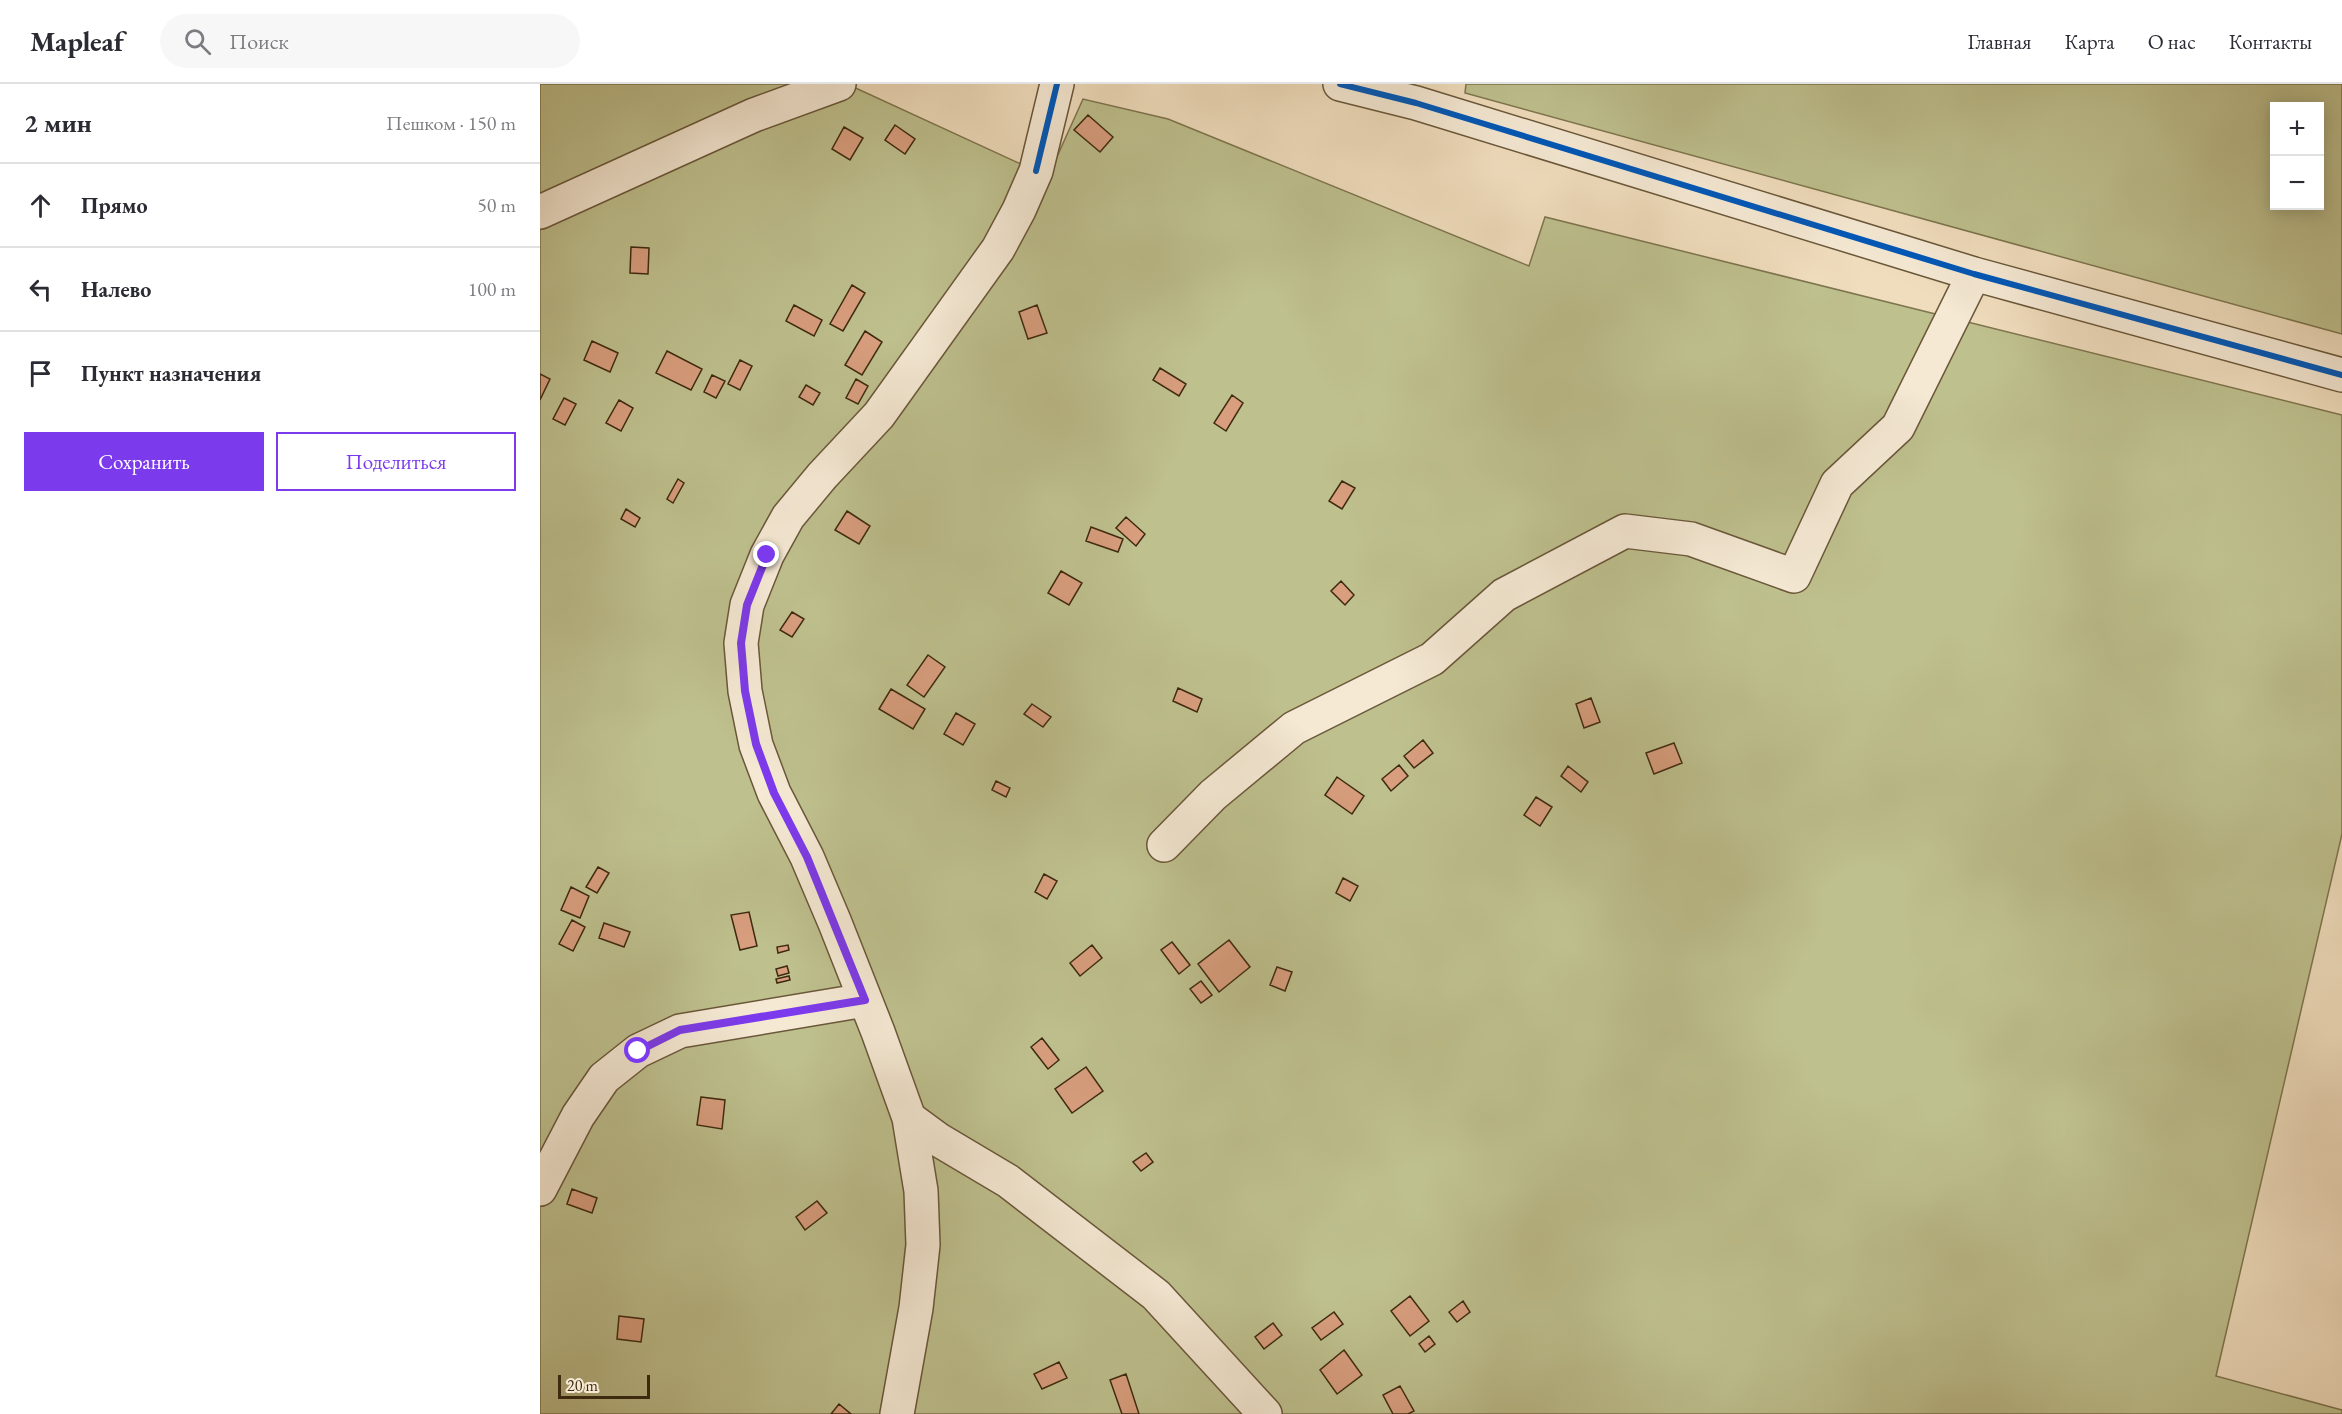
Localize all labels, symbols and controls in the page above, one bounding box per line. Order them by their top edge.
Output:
search box [160,14,580,68]
text: Mapleaf [30,23,124,59]
icon: search [181,25,214,58]
text: Поиск [229,27,289,56]
text: Главная [1967,28,2031,55]
text: Карта [2064,28,2115,55]
text: О нас [2148,28,2196,55]
text: Контакты [2229,28,2312,55]
map controls [2270,102,2324,210]
button: + [2270,102,2324,156]
text: 2 мин [24,106,92,140]
text: Пешком · 150 m [386,110,516,136]
button: − [2270,156,2324,210]
icon: ahead [24,189,57,222]
text: Прямо [81,191,148,220]
text: 50 m [477,192,516,218]
icon: left [24,273,57,306]
text: Налево [81,275,151,304]
text: 100 m [468,276,516,302]
icon: arrive [24,357,57,390]
text: Пункт назначения [81,359,261,388]
button: Сохранить [24,432,264,491]
button: Поделиться [276,432,516,491]
route end [753,541,779,567]
route start [624,1037,650,1063]
scale bar [558,1372,650,1400]
text: 20 m [567,1375,598,1396]

